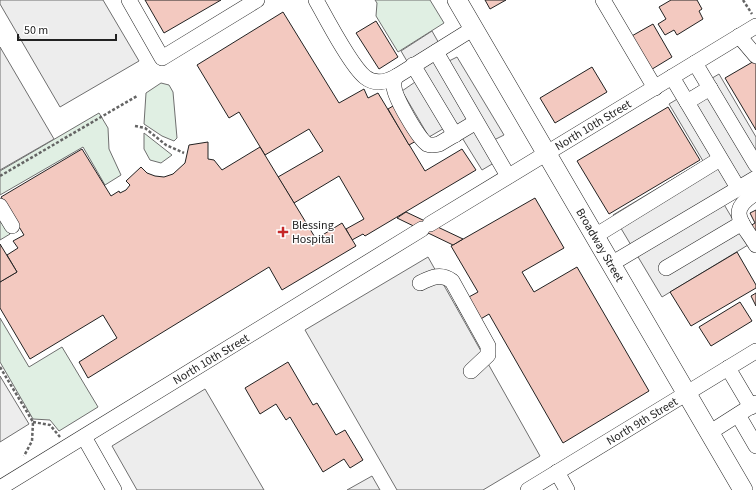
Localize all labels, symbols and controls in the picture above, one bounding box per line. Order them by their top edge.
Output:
scale bar [18,16,116,42]
text: 50 m [24,22,48,39]
street label: North 10th Street [552,96,635,155]
street label: Broadway Street [572,205,628,285]
place label: Blessing Hospital [292,217,334,248]
marker: Blessing Hospital [277,226,289,238]
street label: North 10th Street [170,330,253,389]
street label: North 9th Street [603,393,681,449]

